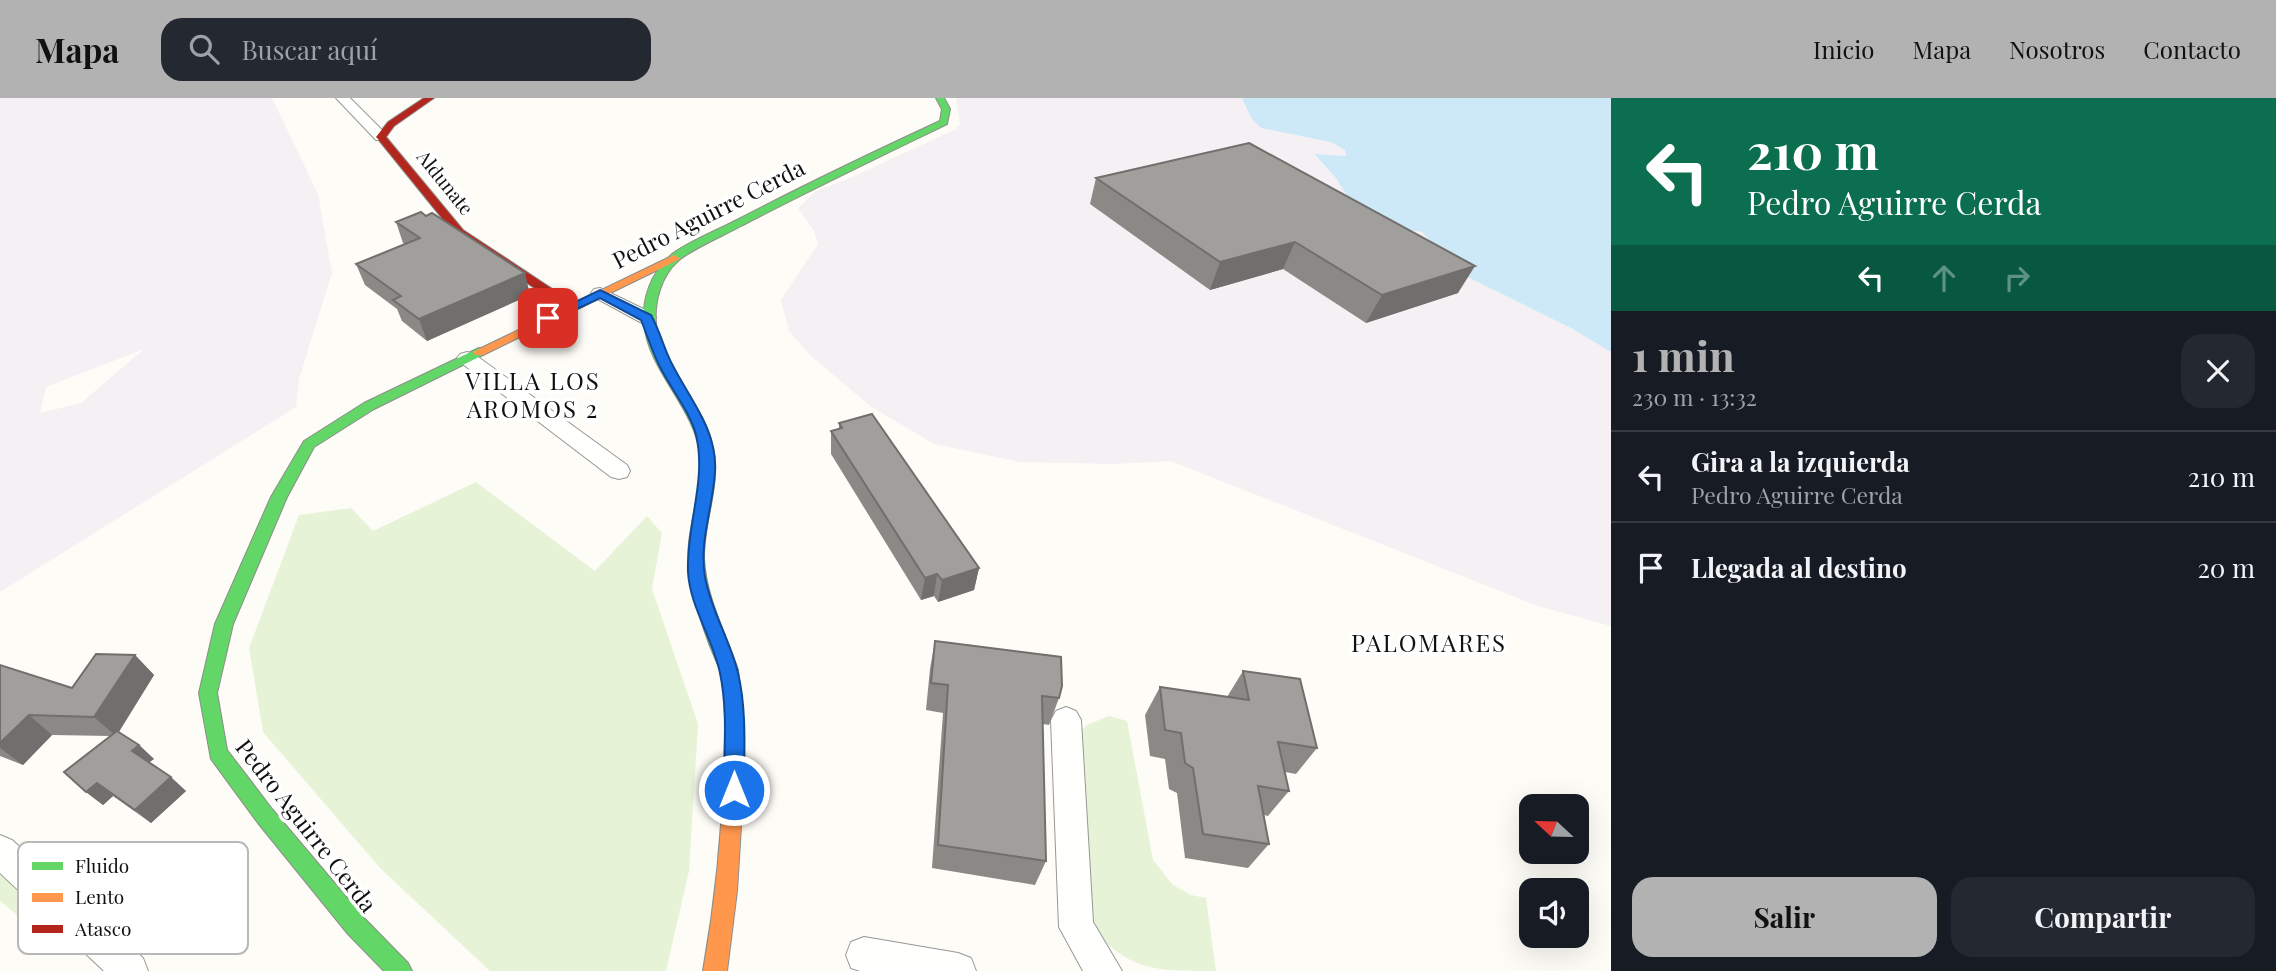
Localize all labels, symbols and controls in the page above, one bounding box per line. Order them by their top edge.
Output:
search box [161,18,651,81]
text: Mapa [35,27,119,71]
icon: search [185,30,223,68]
text: Buscar aquí [241,32,378,67]
text: Inicio [1813,33,1874,65]
text: Mapa [1912,33,1971,65]
text: Nosotros [2009,33,2105,65]
text: Contacto [2143,33,2241,65]
text: 210 m [1747,117,1879,182]
icon: left [1632,126,1723,217]
street label: Aldunate [411,143,480,220]
street label: Pedro Aguirre Cerda [607,151,810,275]
text: Pedro Aguirre Cerda [1747,180,2042,223]
icon: left [1852,259,1890,297]
icon: ahead [1925,259,1963,297]
icon: right [1998,259,2036,297]
pin [518,288,578,348]
icon: arrive [529,299,567,337]
text: 1 min [1632,327,1735,383]
button: close [2181,334,2255,408]
district label: VILLA LOS AROMOS 2 [464,364,601,424]
text: 230 m · 13:32 [1632,381,1757,412]
text: Gira a la izquierda [1691,444,1910,479]
icon: left [1632,458,1670,496]
text: 210 m [2188,459,2255,494]
text: Pedro Aguirre Cerda [1691,479,1903,510]
icon: arrive [1632,549,1670,587]
text: Llegada al destino [1691,550,1907,585]
text: 20 m [2197,550,2255,585]
district label: PALOMARES [1351,626,1507,658]
street label: Pedro Aguirre Cerda [230,732,385,918]
position arrow [697,753,771,827]
north arrow [1519,794,1589,864]
map controls [1519,794,1589,948]
legend [18,842,248,954]
text: Fluido [75,852,129,878]
button: Salir [1632,877,1937,957]
button: Compartir [1951,877,2255,957]
button: sound [1519,878,1589,948]
text: Lento [75,883,124,909]
text: Atasco [74,915,131,941]

